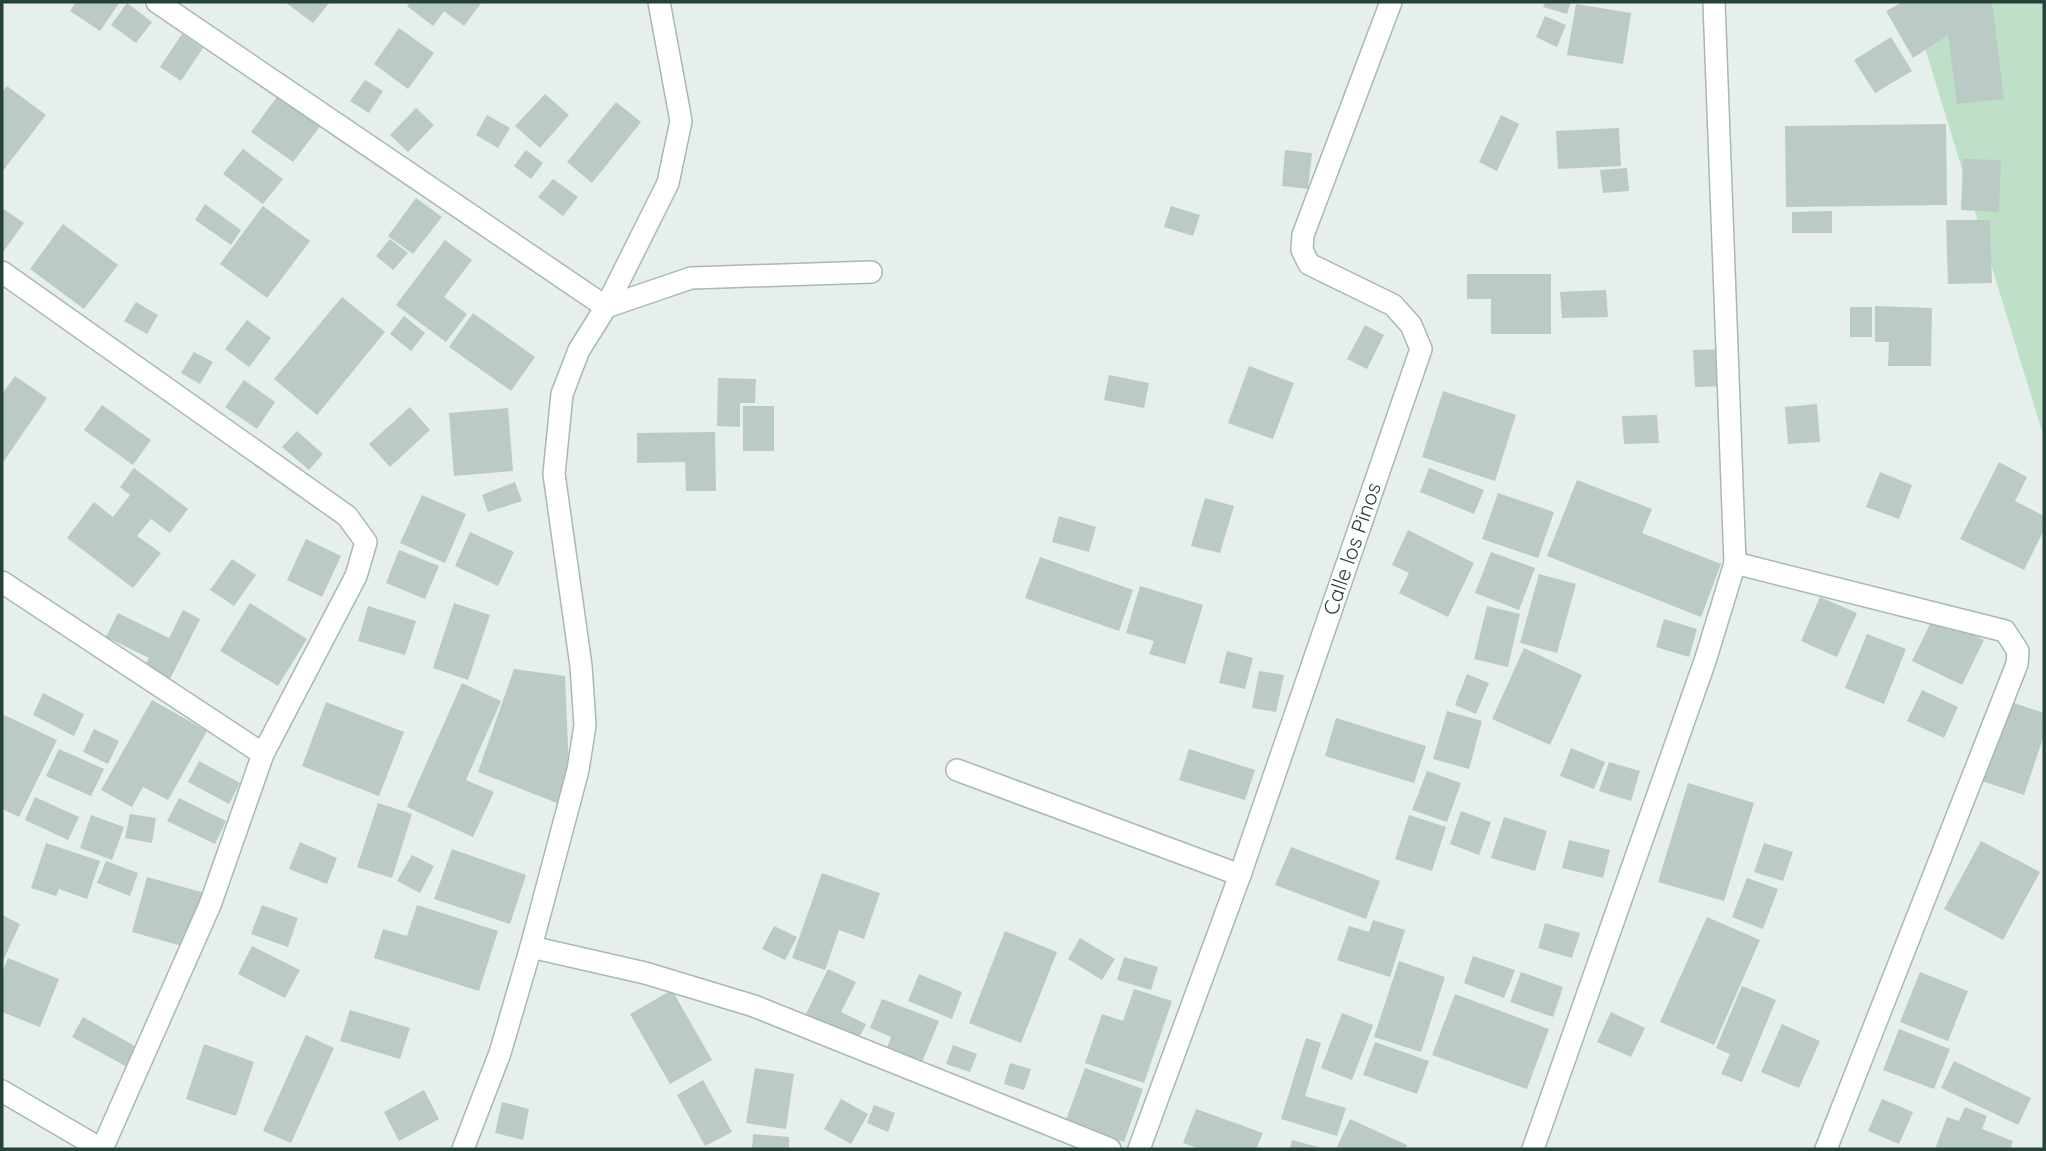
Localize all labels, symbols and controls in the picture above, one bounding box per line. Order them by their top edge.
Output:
street label: Calle los Pinos [1317,479,1386,618]

